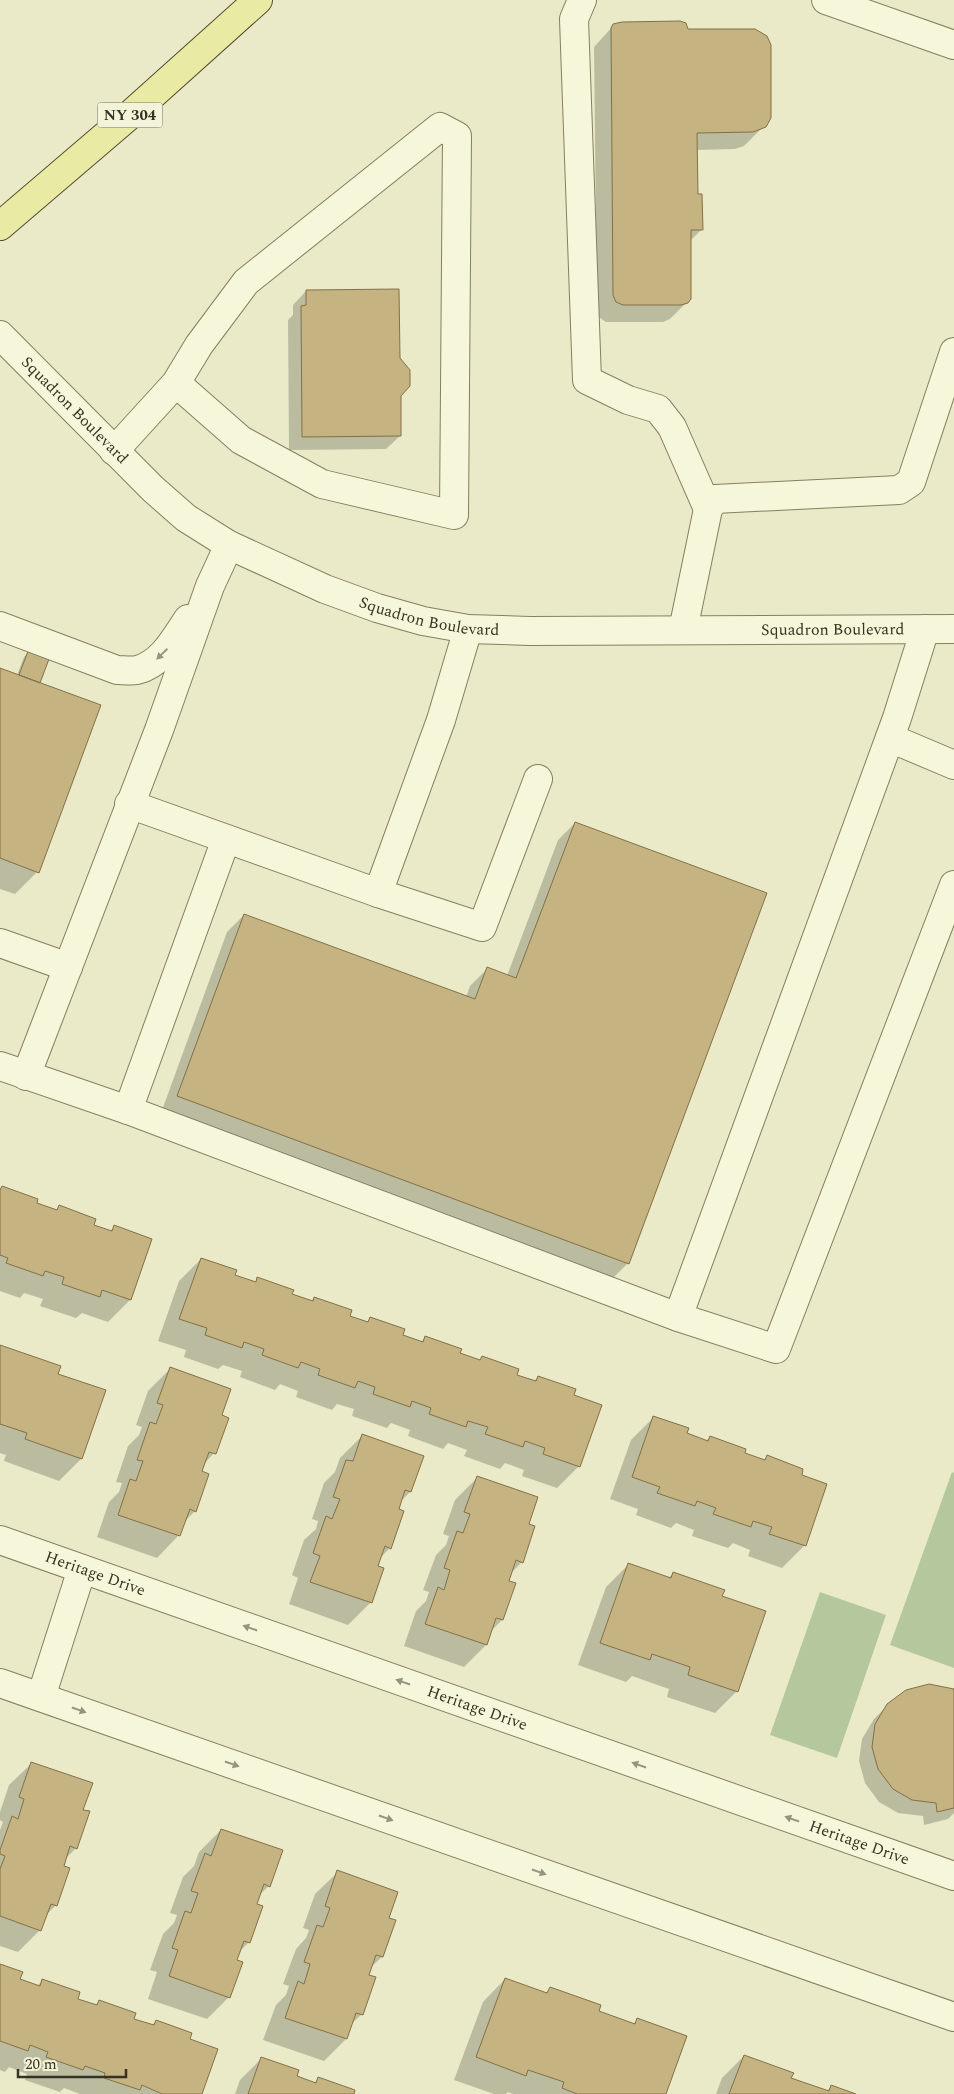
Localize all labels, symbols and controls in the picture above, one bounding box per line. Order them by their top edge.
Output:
road number: NY 304 [98,102,162,128]
street label: Squadron Boulevard [16,351,134,470]
street label: Squadron Boulevard [356,590,500,642]
street label: Squadron Boulevard [761,617,905,642]
one-way arrow [156,648,168,660]
street label: Heritage Drive [42,1545,149,1602]
one-way arrow [242,1624,257,1632]
one-way arrow [395,1678,410,1686]
street label: Heritage Drive [424,1679,531,1737]
one-way arrow [72,1706,87,1714]
one-way arrow [225,1761,240,1768]
one-way arrow [631,1761,646,1769]
street label: Heritage Drive [806,1814,913,1871]
one-way arrow [378,1815,393,1822]
one-way arrow [785,1815,800,1822]
one-way arrow [532,1868,547,1876]
scale bar [18,2046,125,2078]
text: 20 m [25,2053,57,2076]

